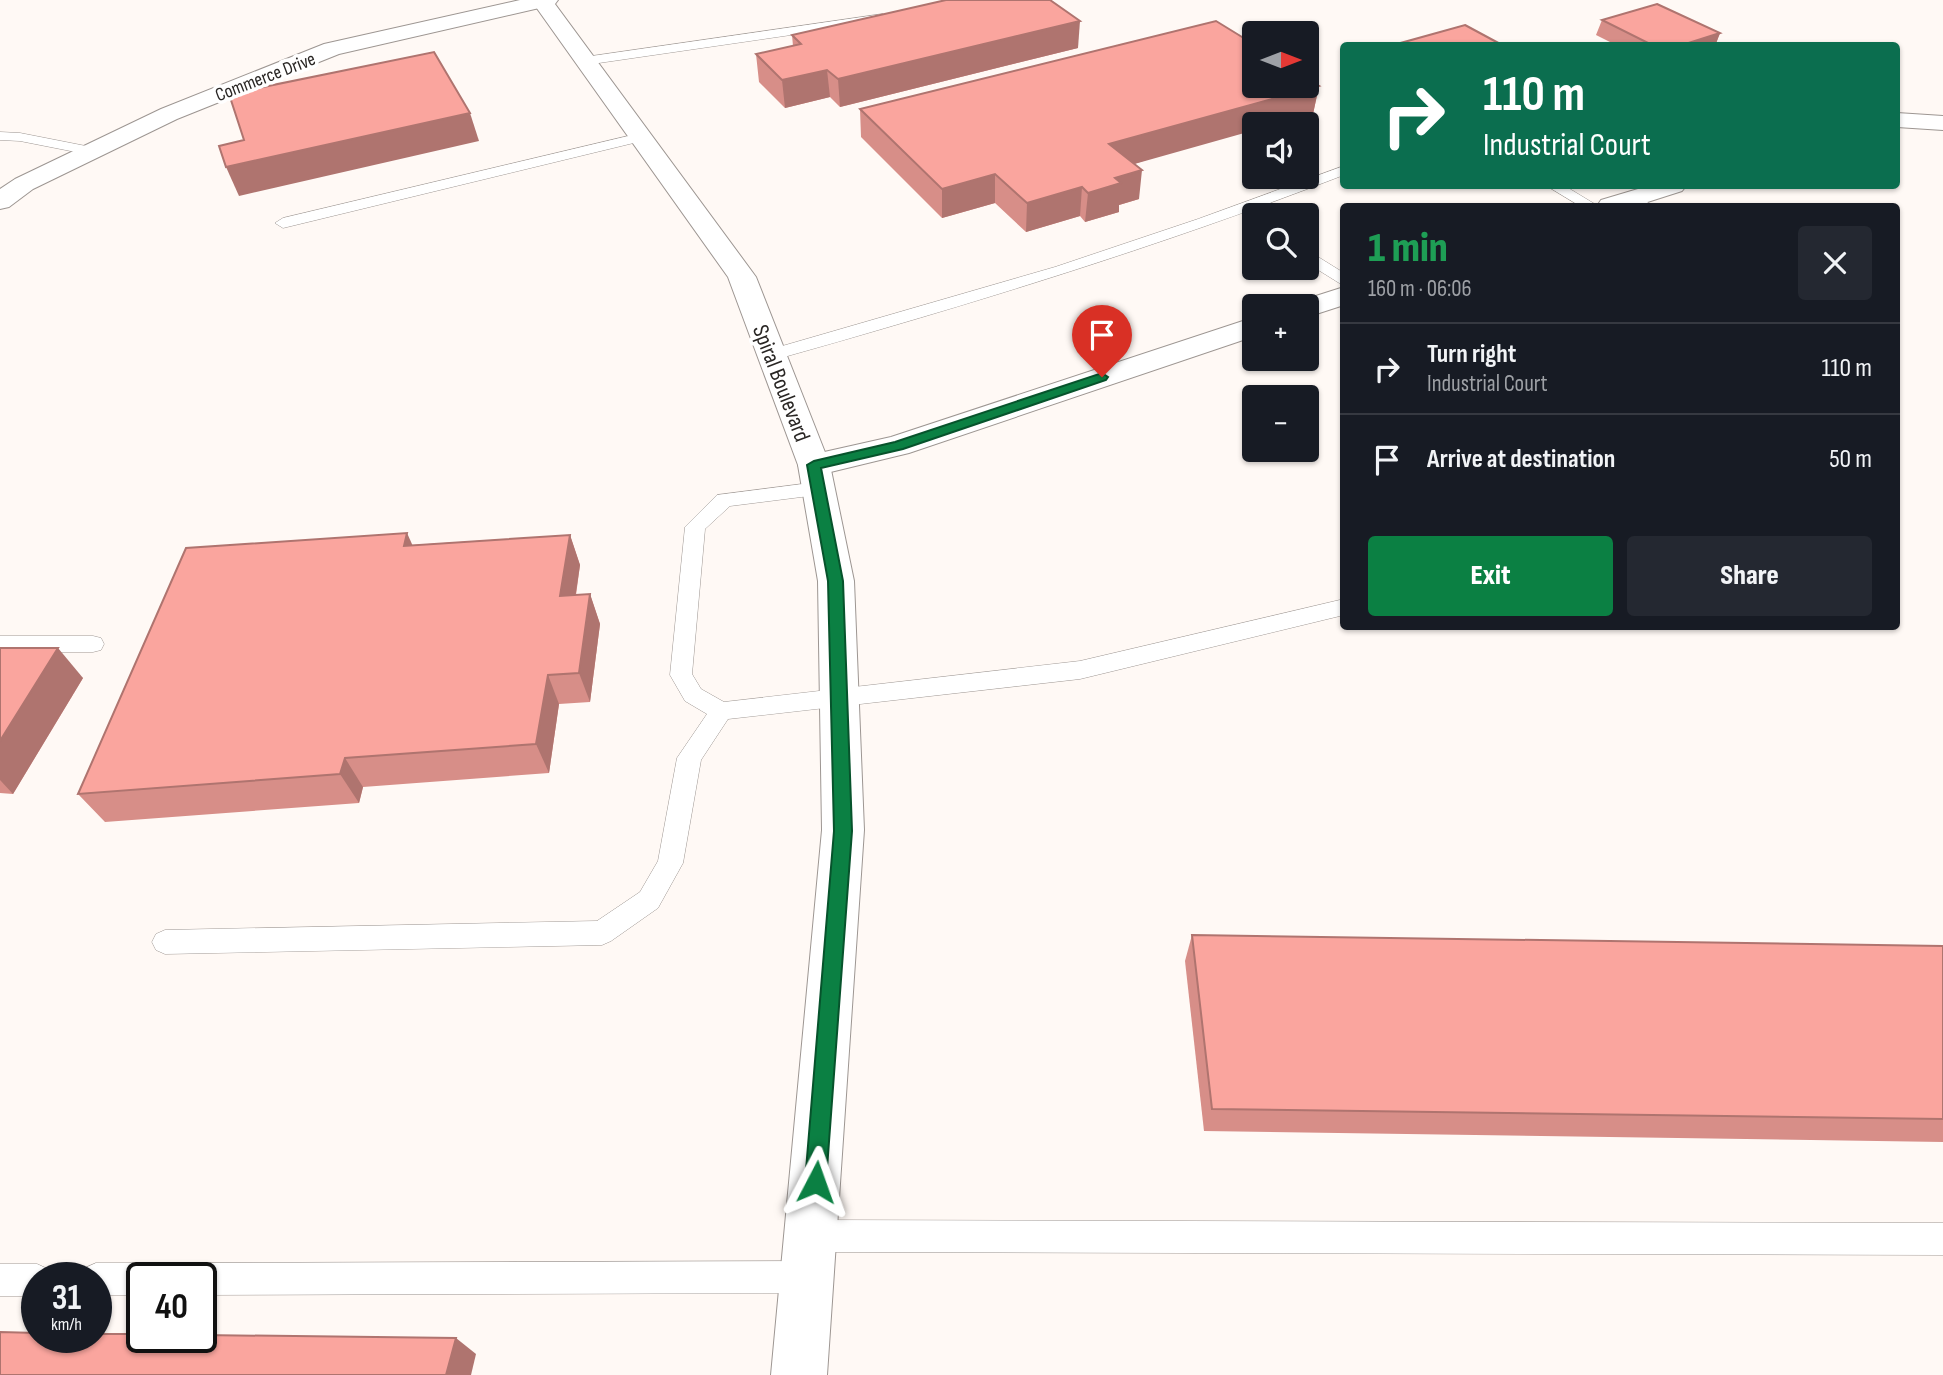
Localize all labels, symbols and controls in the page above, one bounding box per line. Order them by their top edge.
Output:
north arrow [1242,21,1320,98]
map controls [1242,21,1319,462]
street label: Commerce Drive [212,48,319,107]
text: 110 m [1483,66,1585,125]
icon: right [1368,70,1459,161]
button: sound [1242,112,1319,189]
text: Industrial Court [1483,126,1651,165]
button: search [1242,203,1319,280]
text: 1 min [1368,223,1448,274]
button: close [1798,226,1872,300]
text: 160 m · 06:06 [1368,275,1472,303]
button: + [1242,294,1319,371]
pin [1072,305,1132,377]
icon: arrive [1083,316,1121,354]
street label: Spiral Boulevard [746,321,816,446]
text: Turn right [1427,339,1516,370]
icon: right [1368,350,1406,388]
text: 110 m [1821,353,1872,384]
text: Industrial Court [1427,370,1548,398]
button: − [1242,385,1319,462]
icon: arrive [1368,441,1406,479]
text: Arrive at destination [1427,444,1615,475]
text: 50 m [1829,444,1872,475]
button: Exit [1368,536,1613,616]
button: Share [1627,536,1872,616]
position arrow [779,1145,853,1219]
speed limit sign: 40 [126,1262,217,1353]
text: 31 [52,1277,81,1320]
text: km/h [51,1314,82,1335]

